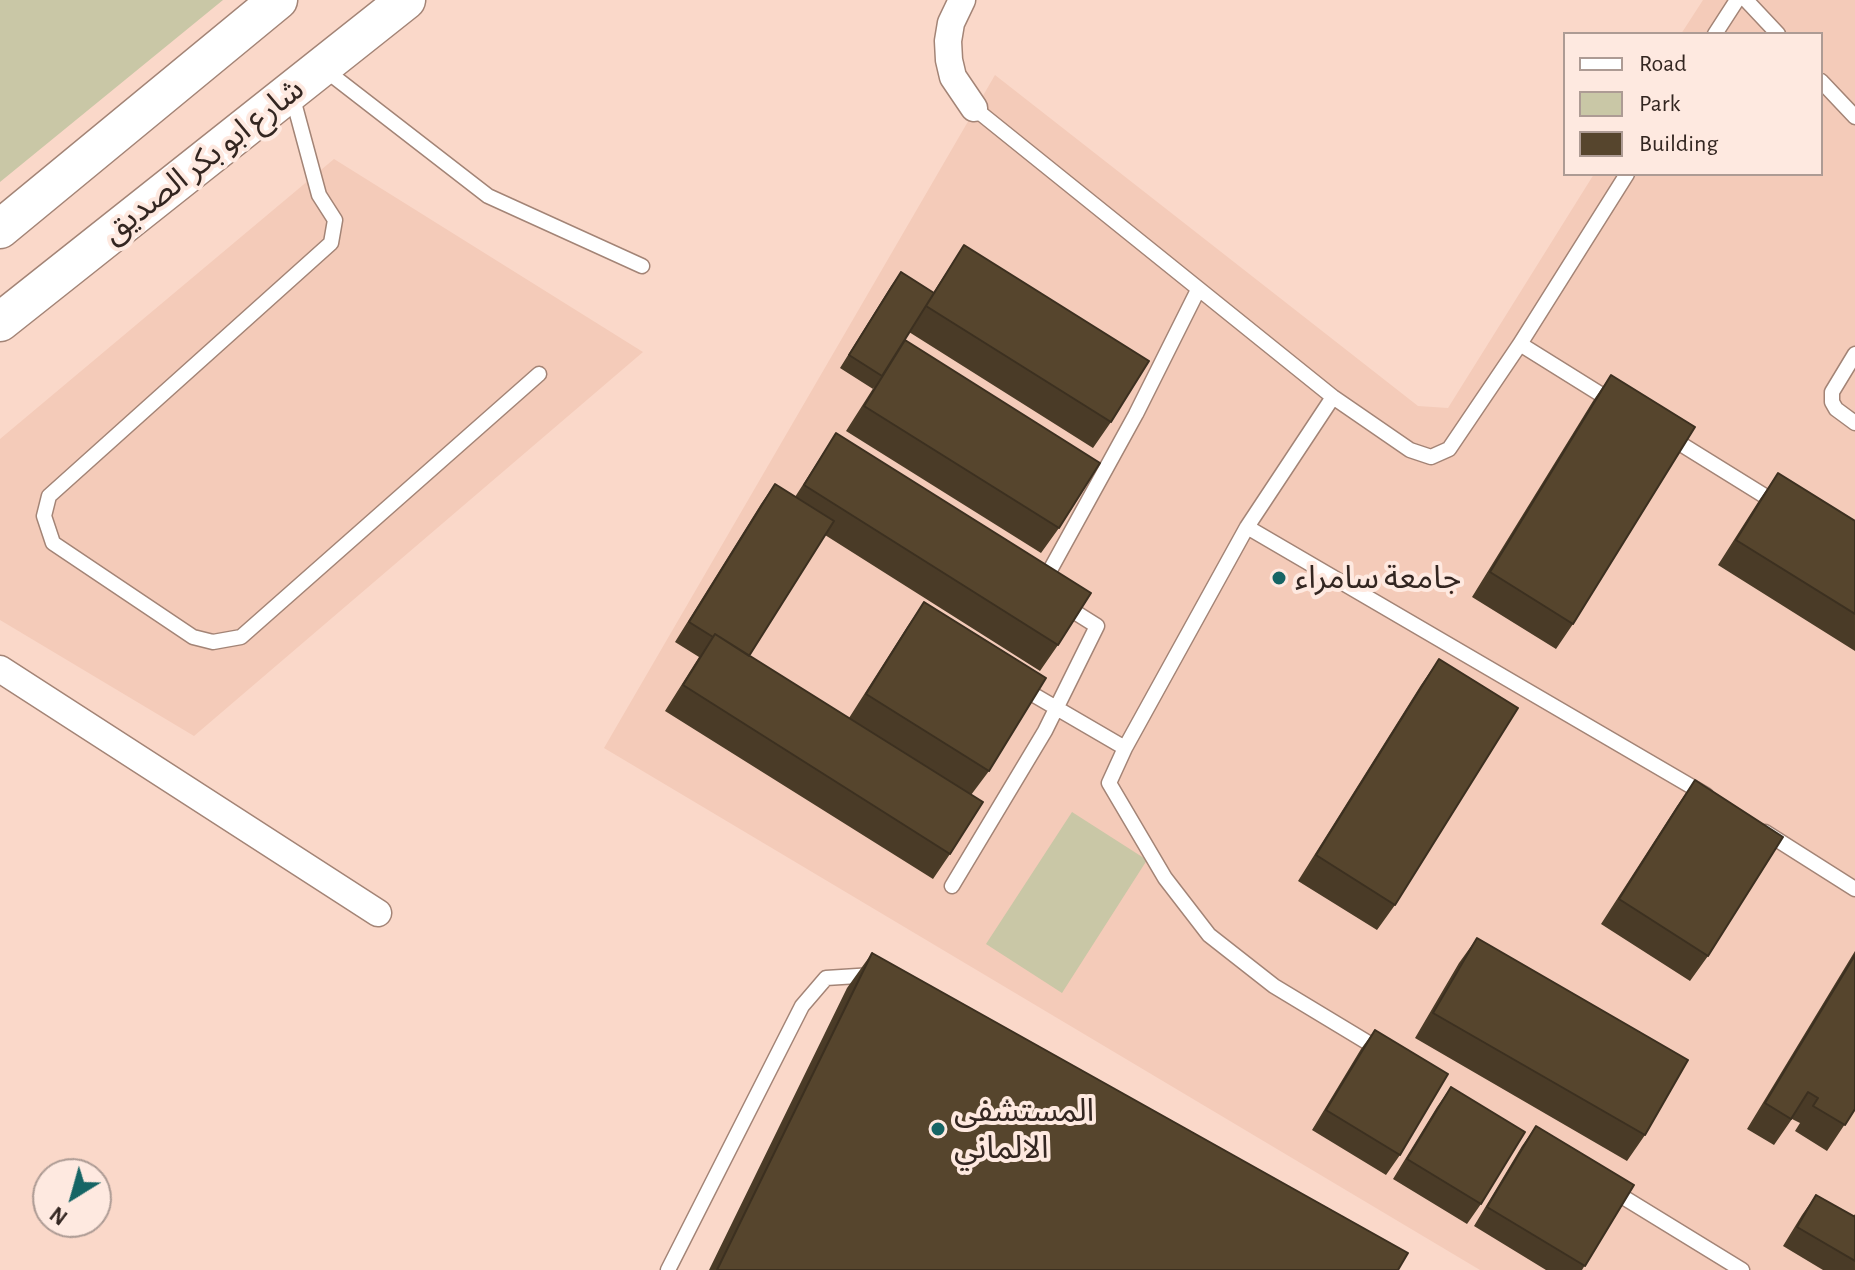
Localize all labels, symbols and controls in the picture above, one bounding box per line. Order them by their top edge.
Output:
legend [1563,32,1823,176]
text: Road [1639,52,1687,76]
street label: شارع ابو بكر الصديق [94,70,312,252]
text: Park [1639,92,1680,116]
text: Building [1639,132,1718,156]
place label: جامعة سامراء [1295,559,1461,597]
marker: جامعة سامراء [1270,569,1288,587]
place label: المستشفى الالماني [954,1092,1094,1167]
marker: المستشفى الالماني [929,1120,947,1138]
north arrow [32,1158,112,1238]
text: N [46,1202,71,1229]

